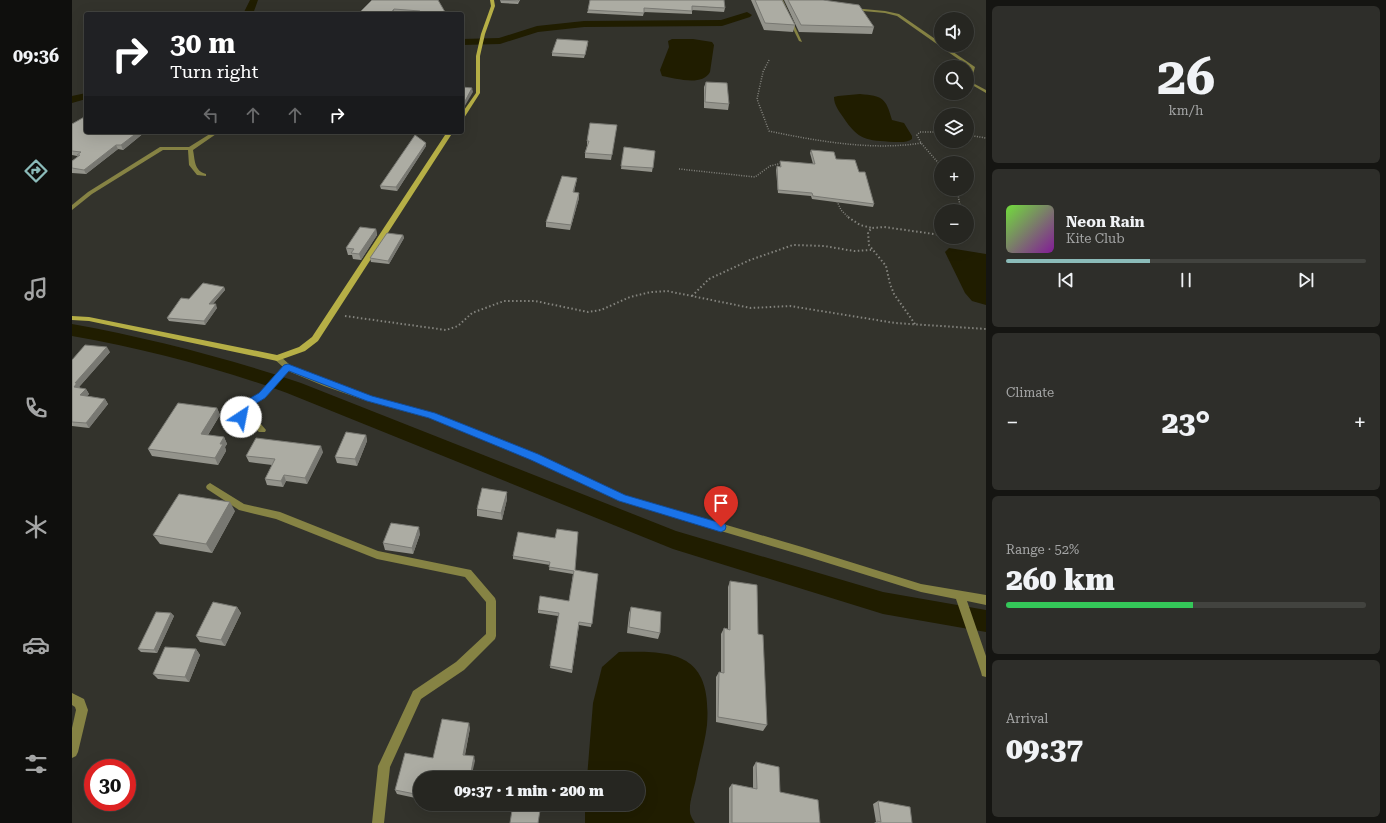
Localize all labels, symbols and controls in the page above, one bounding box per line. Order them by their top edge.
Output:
map controls [934,12,974,244]
button: sound [934,12,974,52]
text: 30 m [170,27,235,60]
icon: right [104,28,156,80]
text: 09:36 [13,45,59,66]
text: 26 [1157,46,1215,107]
button: search [934,60,974,100]
text: Turn right [170,61,258,82]
text: km/h [1169,103,1203,118]
icon: left [200,104,222,126]
icon: ahead [242,104,264,126]
icon: ahead [284,104,306,126]
icon: right [326,104,348,126]
button: layers [934,108,974,148]
button: + [934,156,974,196]
icon: directions [22,157,50,185]
button: − [934,204,974,244]
text: Neon Rain [1066,213,1145,231]
text: Kite Club [1066,231,1125,246]
icon: previous [1055,269,1077,291]
icon: pause [1175,269,1197,291]
icon: next [1295,269,1317,291]
icon: music [22,275,50,303]
text: Climate [1006,385,1054,400]
icon: phone [22,394,50,422]
position arrow [220,396,262,438]
text: 23° [1162,405,1210,440]
text: − [1006,410,1018,435]
text: + [1354,410,1366,435]
pin [704,486,738,527]
icon: arrive [710,492,732,514]
icon: climate [22,513,50,541]
text: Range · 52% [1006,542,1079,557]
text: 260 km [1006,562,1115,597]
icon: car [22,631,50,659]
text: Arrival [1006,711,1048,726]
text: 09:37 [1006,731,1083,766]
icon: filters [22,750,50,778]
speed limit sign: 30 [84,759,136,811]
text: 09:37 · 1 min · 200 m [454,782,604,800]

